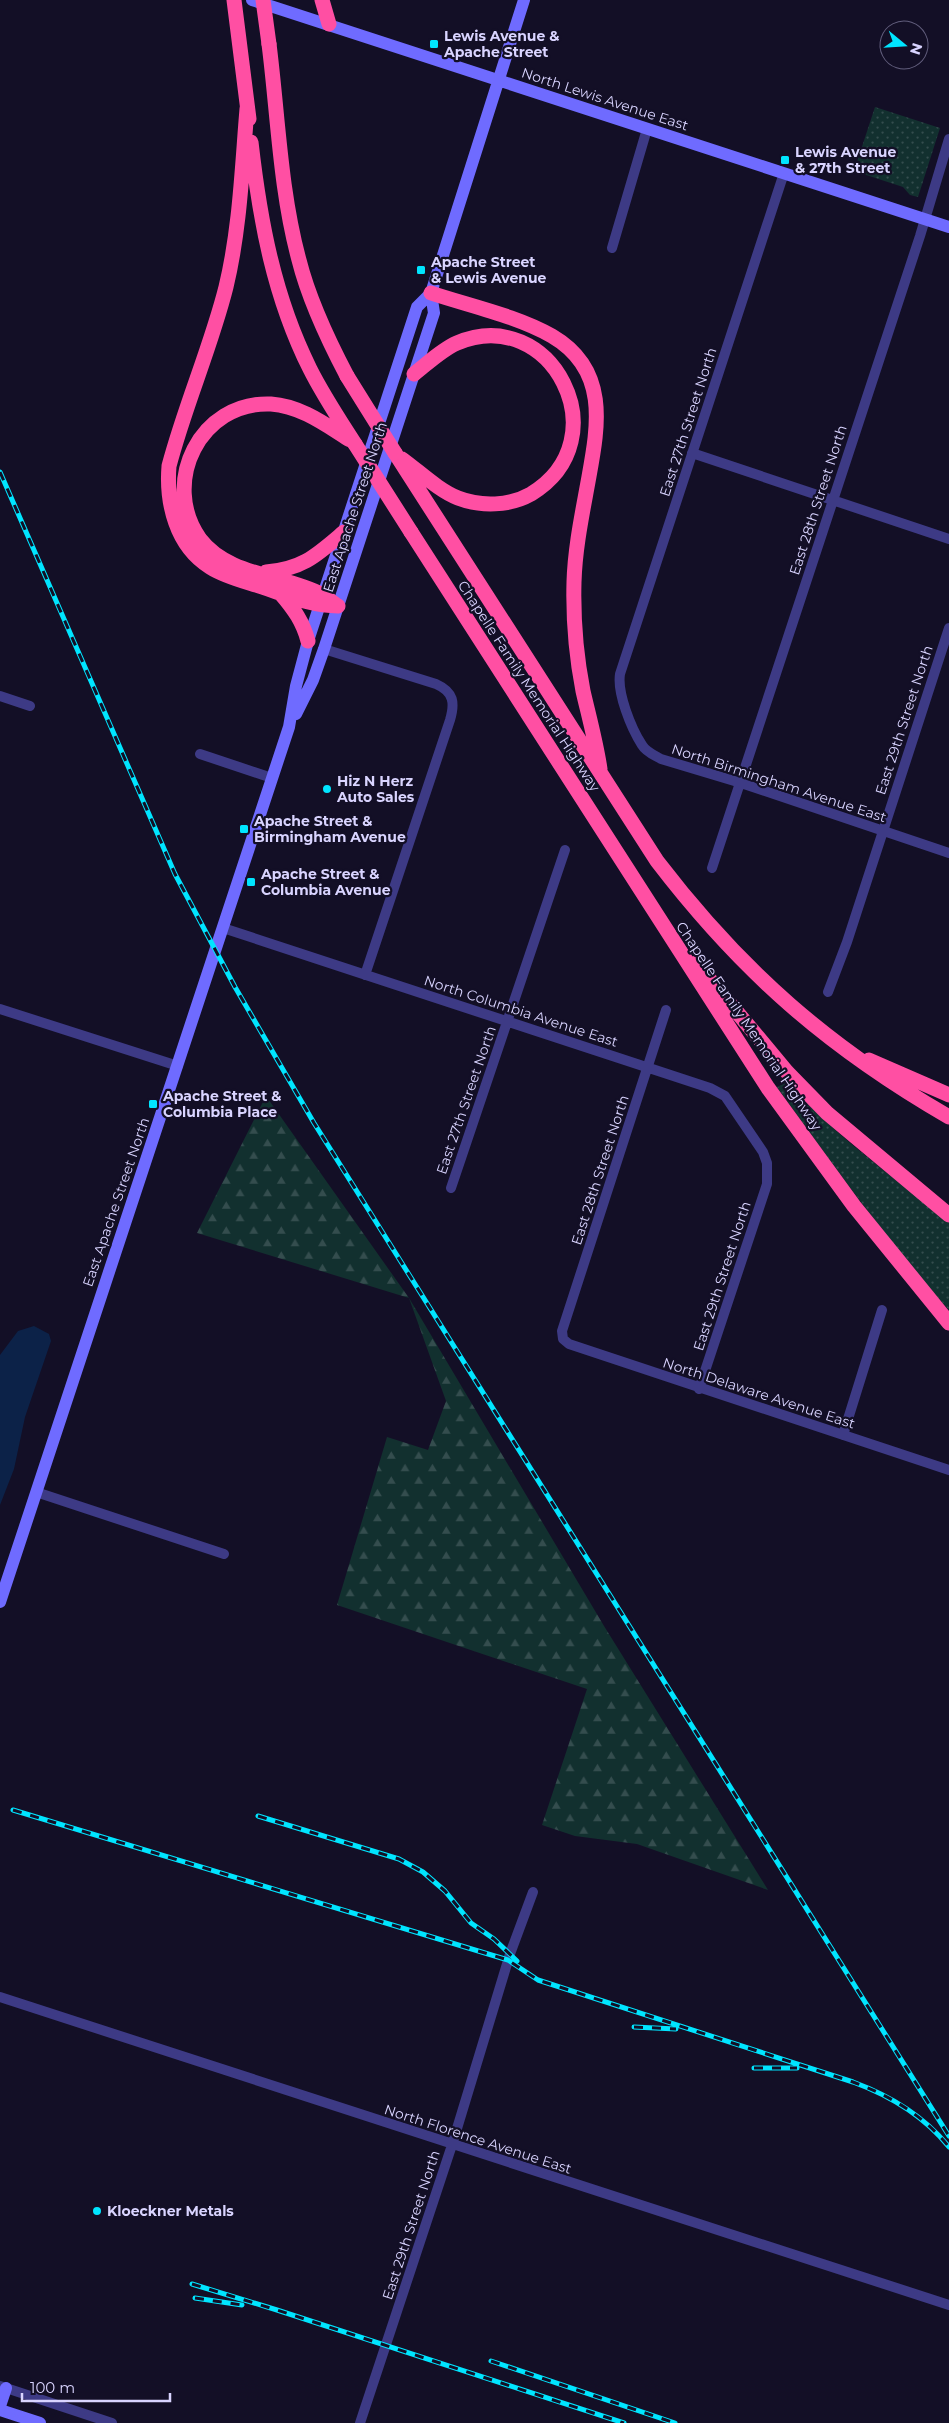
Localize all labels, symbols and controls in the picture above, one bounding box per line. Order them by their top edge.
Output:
north arrow [879,20,929,70]
place label: Lewis Avenue & Apache Street [443,27,559,61]
marker: Lewis Avenue & Apache Street [428,38,440,50]
text: N [906,41,927,57]
street label: North Lewis Avenue East [519,63,691,135]
place label: Lewis Avenue & 27th Street [795,143,896,177]
marker: Lewis Avenue & 27th Street [779,154,791,166]
place label: Apache Street & Lewis Avenue [430,253,547,287]
marker: Apache Street & Lewis Avenue [415,264,427,276]
street label: East 27th Street North [655,345,721,499]
street label: East Apache Street North [319,420,391,594]
street label: East 28th Street North [785,423,851,577]
street label: Chapelle Family Memorial Highway [454,577,604,795]
street label: East 29th Street North [871,643,937,797]
street label: North Birmingham Avenue East [669,740,889,826]
place label: Hiz N Herz Auto Sales [336,772,415,806]
marker: Hiz N Herz Auto Sales [321,783,333,795]
place label: Apache Street & Birmingham Avenue [253,812,406,846]
marker: Apache Street & Birmingham Avenue [238,823,250,835]
place label: Apache Street & Columbia Avenue [260,865,391,899]
marker: Apache Street & Columbia Avenue [245,876,257,888]
street label: Chapelle Family Memorial Highway [672,918,826,1134]
street label: North Columbia Avenue East [422,971,621,1051]
street label: East 27th Street North [432,1024,500,1176]
place label: Apache Street & Columbia Place [162,1087,282,1121]
street label: East 28th Street North [567,1093,633,1247]
marker: Apache Street & Columbia Place [147,1098,159,1110]
street label: East Apache Street North [79,1115,153,1289]
street label: East 29th Street North [689,1199,755,1353]
street label: North Delaware Avenue East [661,1353,858,1433]
street label: North Florence Avenue East [382,2100,574,2178]
street label: East 29th Street North [378,2148,444,2302]
place label: Kloeckner Metals [107,2202,234,2220]
marker: Kloeckner Metals [91,2205,103,2217]
scale bar [22,2370,170,2402]
text: 100 m [30,2378,75,2397]

